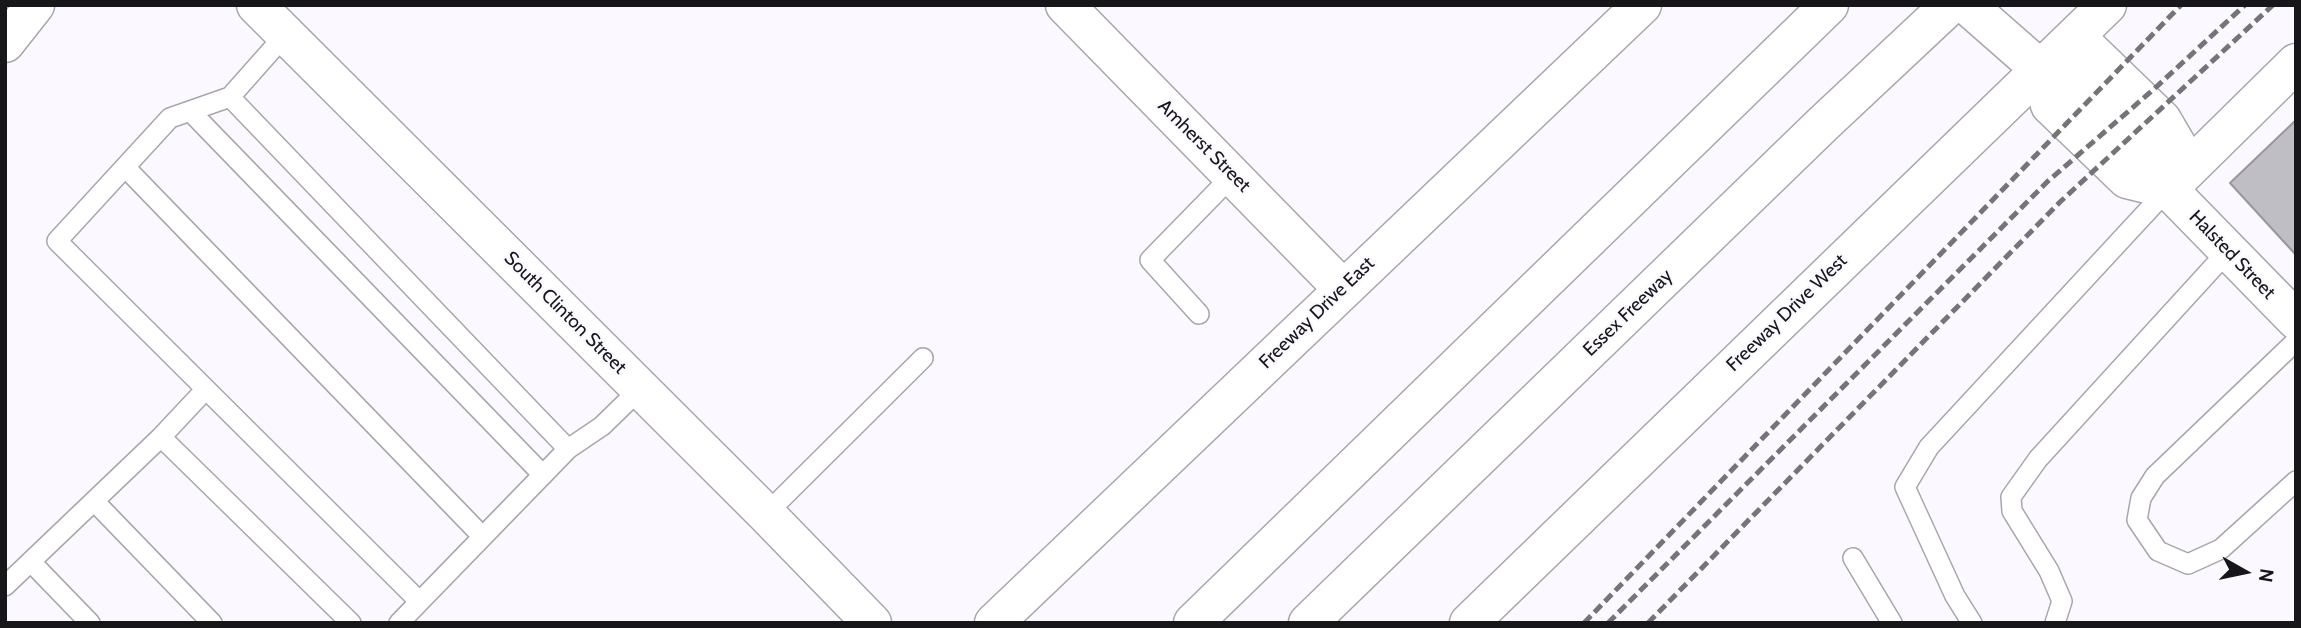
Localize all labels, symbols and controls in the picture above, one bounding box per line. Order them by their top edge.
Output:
street label: Amherst Street [1153,95,1255,197]
street label: Halsted Street [2184,206,2280,304]
street label: South Clinton Street [499,247,631,379]
street label: Freeway Drive West [1722,250,1852,376]
street label: Freeway Drive East [1255,252,1379,374]
street label: Essex Freeway [1579,265,1677,361]
north arrow [2210,537,2280,607]
text: N [2254,567,2279,584]

